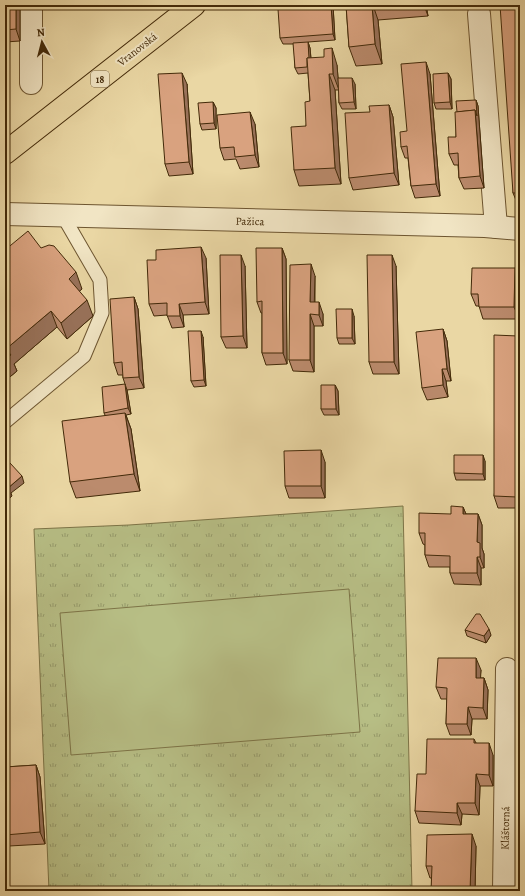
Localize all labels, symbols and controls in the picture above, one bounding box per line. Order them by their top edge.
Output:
north arrow [22,22,62,62]
text: N [36,25,46,41]
street label: Vranovská [114,29,161,70]
road number: 18 [91,71,109,87]
street label: Pažica [235,214,265,229]
street label: Kláštorná [498,805,513,850]

